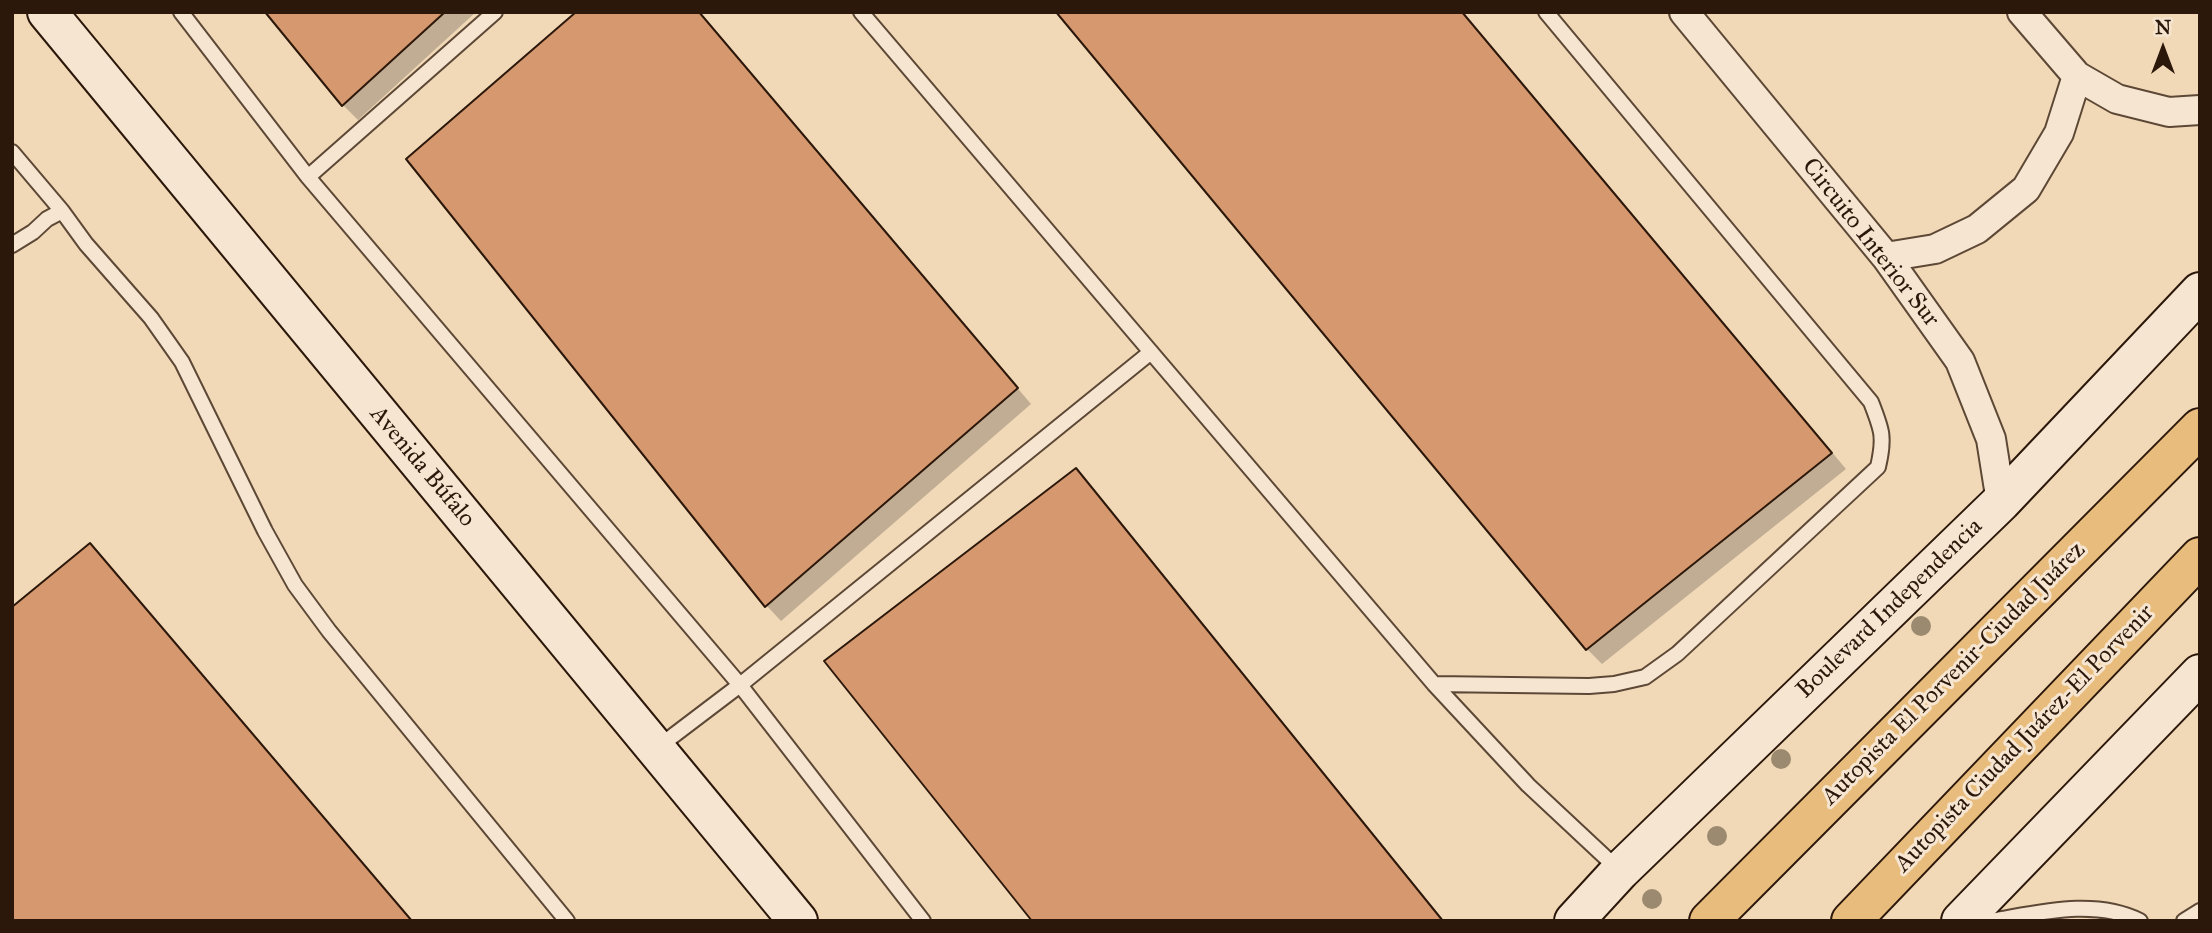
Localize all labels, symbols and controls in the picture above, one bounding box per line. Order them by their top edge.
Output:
north arrow [2128,14,2198,84]
text: N [2155,16,2171,39]
street label: Circuito Interior Sur [1795,153,1945,333]
street label: Avenida Búfalo [363,401,481,533]
street label: Boulevard Independencia [1791,513,1989,705]
street label: Autopista El Porvenir-Ciudad Juárez [1816,536,2092,812]
street label: Autopista Ciudad Juárez-El Porvenir [1889,599,2161,879]

